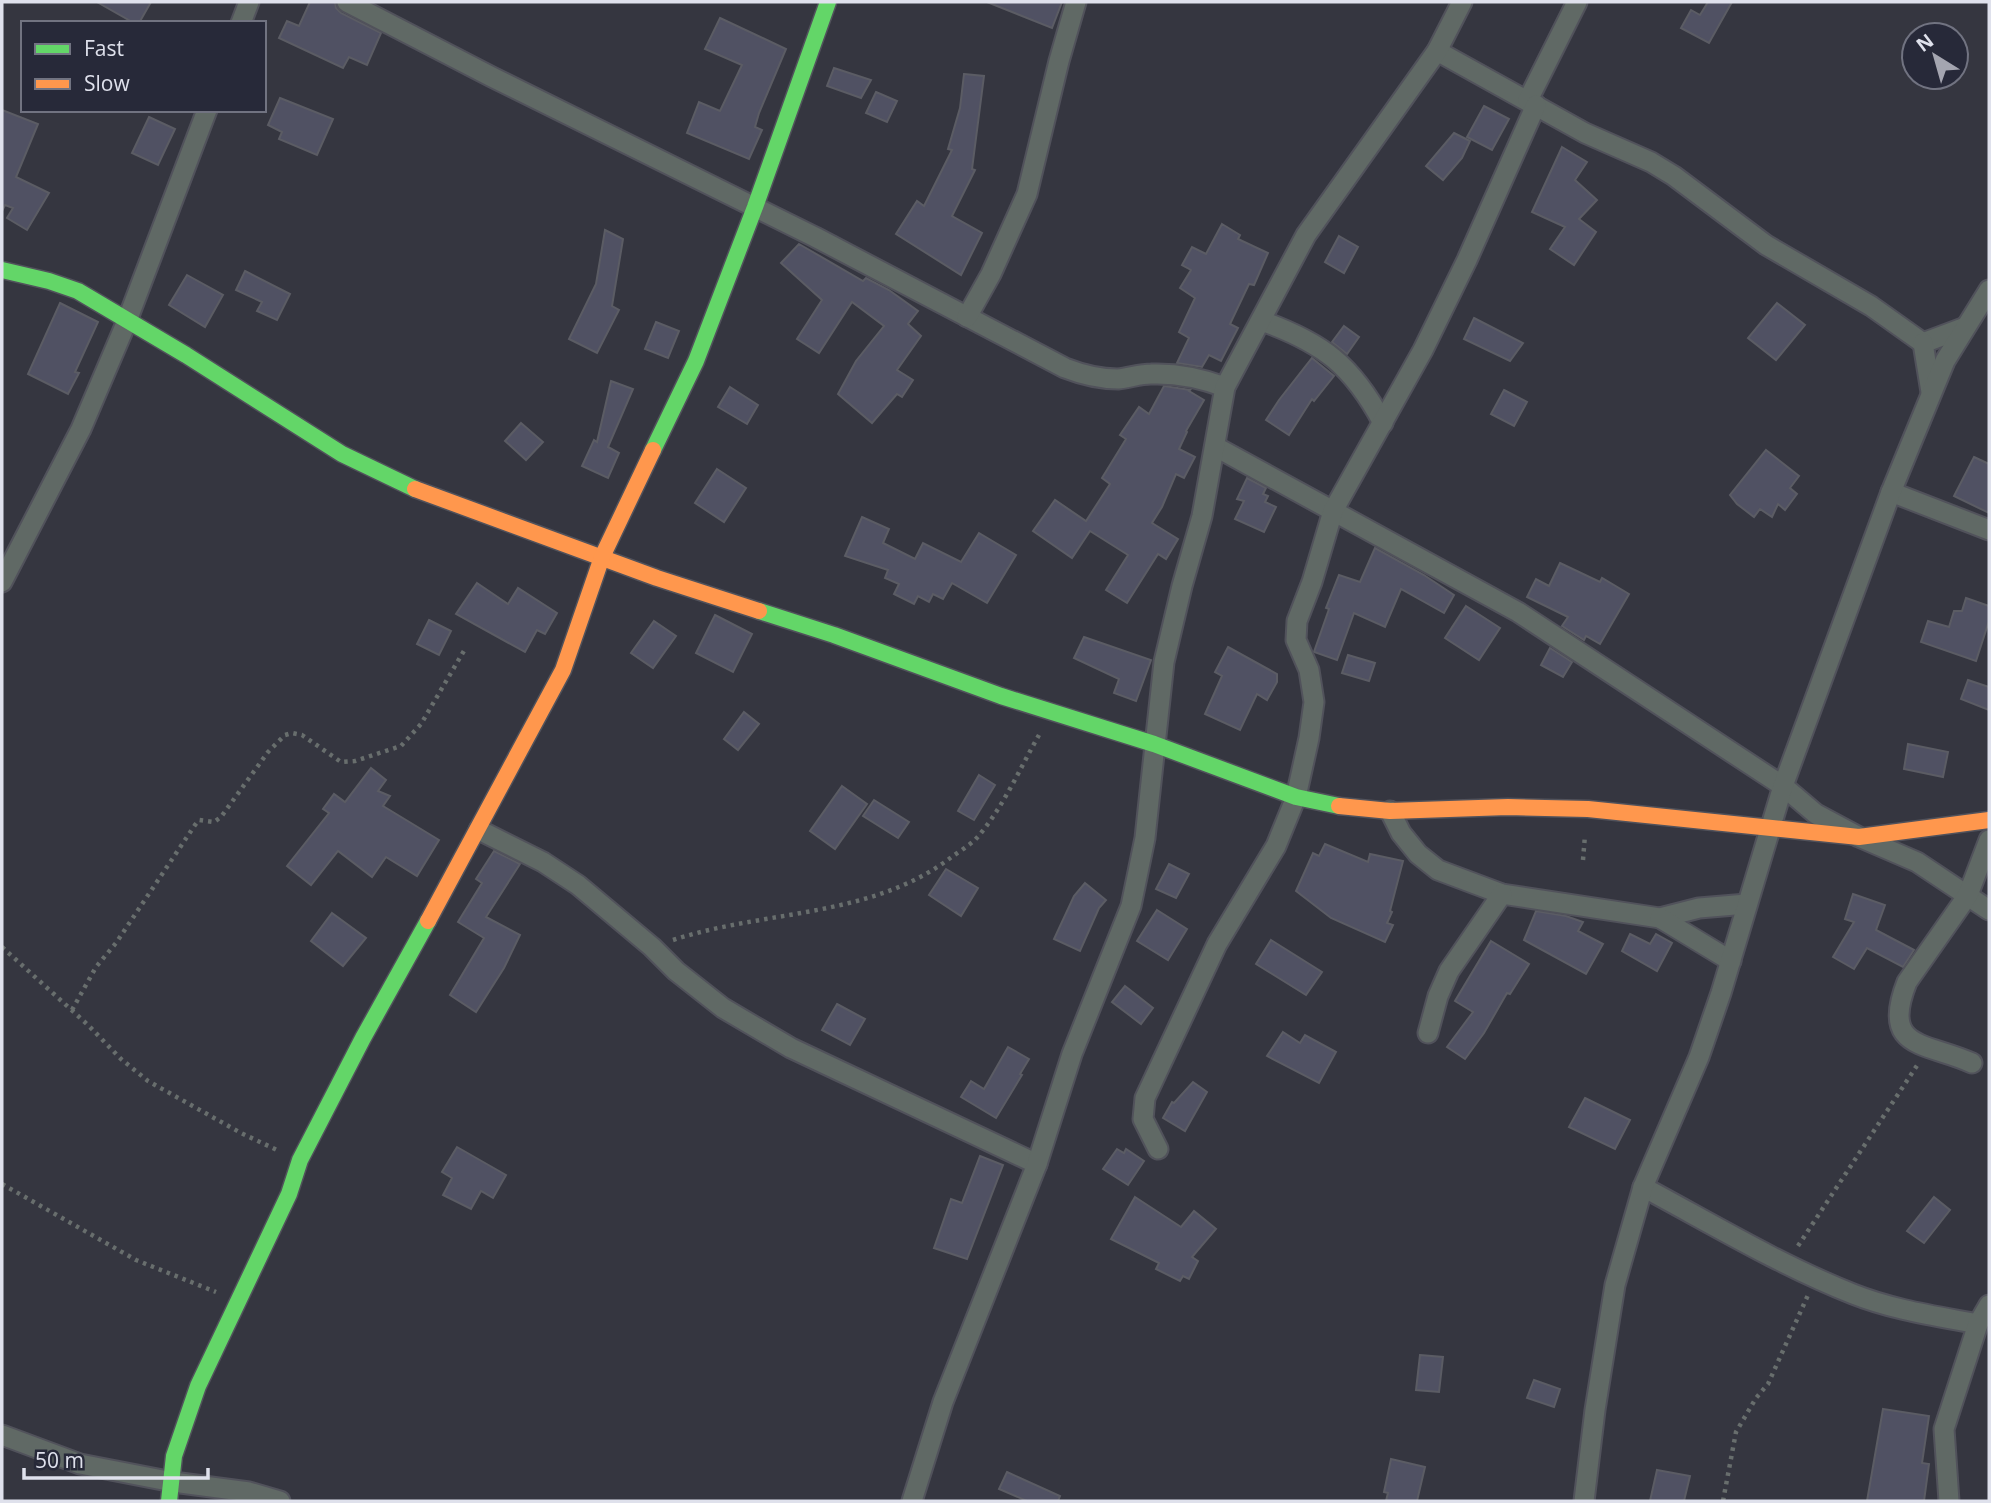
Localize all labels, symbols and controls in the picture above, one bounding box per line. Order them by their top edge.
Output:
legend [21,21,266,112]
north arrow [1900,21,1970,91]
text: N [1911,27,1939,57]
text: Fast [84,34,124,62]
text: Slow [84,69,130,97]
scale bar [24,1436,208,1480]
text: 50 m [35,1446,84,1474]

